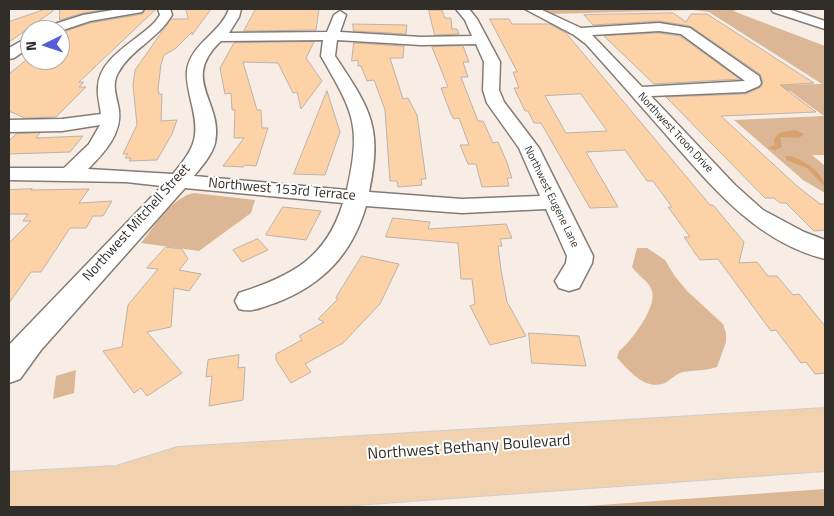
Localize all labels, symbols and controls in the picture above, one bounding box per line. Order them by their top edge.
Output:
north arrow [20,20,70,70]
text: N [20,40,41,52]
street label: Northwest Troon Drive [635,90,715,176]
street label: Northwest Eugene Lane [521,144,581,250]
street label: Northwest Mitchell Street [80,161,194,285]
street label: Northwest 153rd Terrace [208,175,356,205]
street label: Northwest Bethany Boulevard [367,431,571,465]

